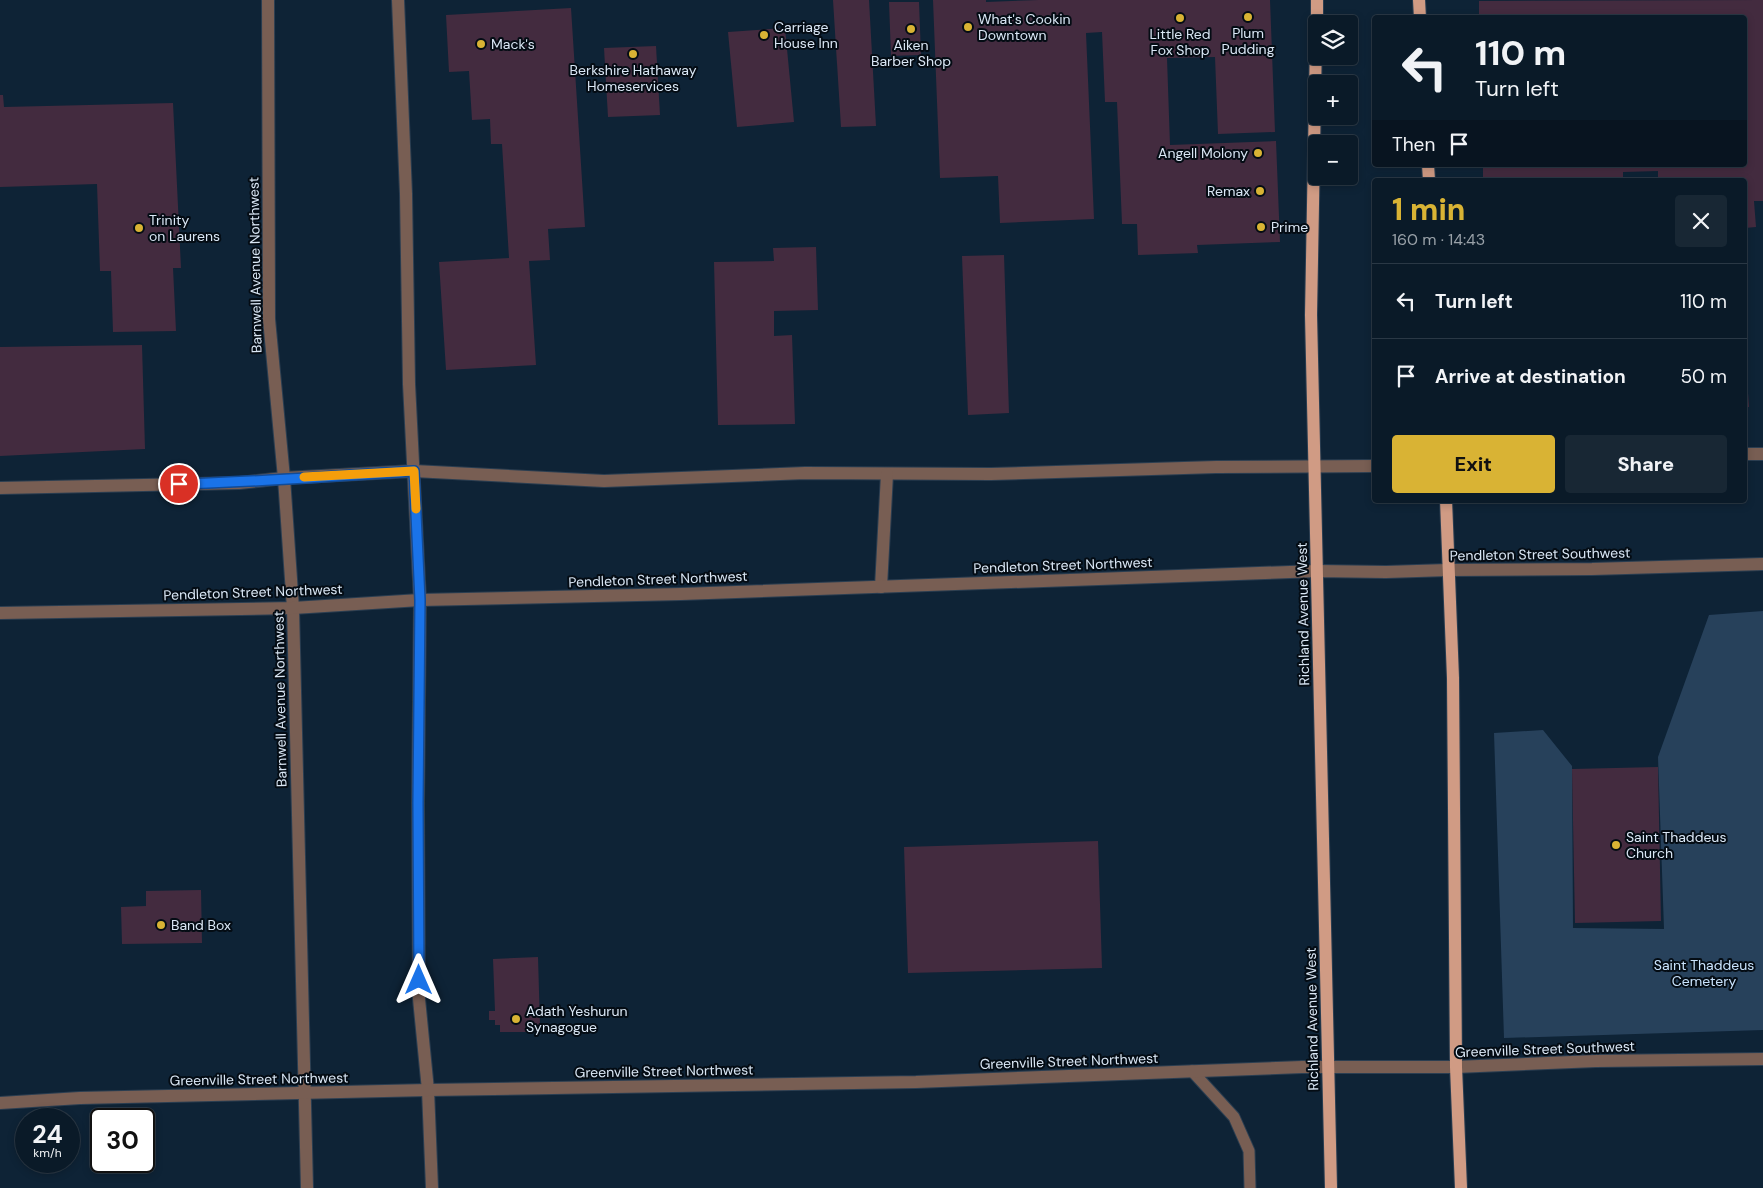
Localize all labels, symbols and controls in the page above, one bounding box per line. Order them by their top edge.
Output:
place label: What's Cookin Downtown [978,10,1071,44]
marker: Plum Pudding [1242,11,1254,23]
marker: Little Red Fox Shop [1174,12,1186,24]
map controls [1308,15,1358,185]
button: layers [1308,15,1358,65]
place label: Carriage House Inn [774,18,838,52]
marker: What's Cookin Downtown [962,21,974,33]
marker: Aiken Barber Shop [905,23,917,35]
place label: Plum Pudding [1222,24,1275,58]
place label: Little Red Fox Shop [1149,25,1211,59]
marker: Carriage House Inn [758,29,770,41]
text: 110 m [1475,30,1566,76]
place label: Mack's [491,35,535,53]
icon: left [1392,35,1457,100]
place label: Aiken Barber Shop [871,36,951,70]
marker: Mack's [475,38,487,50]
marker: Berkshire Hathaway Homeservices [627,48,639,60]
place label: Berkshire Hathaway Homeservices [570,61,697,95]
text: Turn left [1475,74,1559,103]
button: + [1308,75,1358,125]
icon: arrive [1445,130,1473,158]
text: Then [1392,132,1435,157]
button: − [1308,135,1358,185]
place label: Angell Molony [1158,144,1248,162]
marker: Angell Molony [1252,147,1264,159]
street label: Barnwell Avenue Northwest [244,177,266,353]
place label: Remax [1207,182,1250,200]
marker: Remax [1254,185,1266,197]
text: 1 min [1392,190,1465,229]
button: close [1675,195,1727,247]
place label: Trinity on Laurens [149,211,220,245]
place label: Prime [1271,218,1308,236]
marker: Prime [1255,221,1267,233]
marker: Trinity on Laurens [133,222,145,234]
text: 160 m · 14:43 [1392,229,1485,250]
icon: left [1392,287,1420,315]
text: Turn left [1435,289,1513,314]
text: 110 m [1680,289,1727,314]
icon: arrive [1392,362,1420,390]
text: Arrive at destination [1435,364,1626,389]
text: 50 m [1680,364,1727,389]
button: Exit [1392,435,1555,493]
button: Share [1565,435,1727,493]
pin [158,463,200,505]
icon: arrive [165,470,193,498]
street label: Richland Avenue West [1293,542,1313,686]
street label: Pendleton Street Southwest [1450,543,1630,565]
street label: Pendleton Street Northwest [973,553,1153,577]
street label: Pendleton Street Northwest [568,567,748,591]
street label: Pendleton Street Northwest [163,580,343,604]
street label: Barnwell Avenue Northwest [269,611,291,787]
place label: Saint Thaddeus Church [1626,828,1726,862]
marker: Saint Thaddeus Church [1610,839,1622,851]
place label: Band Box [171,916,231,934]
marker: Band Box [155,919,167,931]
street label: Richland Avenue West [1302,947,1322,1091]
position arrow [392,953,444,1005]
park label: Saint Thaddeus Cemetery [1654,956,1754,990]
place label: Adath Yeshurun Synagogue [526,1002,628,1036]
marker: Adath Yeshurun Synagogue [510,1013,522,1025]
street label: Greenville Street Southwest [1455,1037,1635,1061]
street label: Greenville Street Northwest [979,1049,1159,1073]
street label: Greenville Street Northwest [575,1060,753,1082]
street label: Greenville Street Northwest [170,1068,348,1090]
speed limit sign: 30 [90,1108,155,1173]
text: 24 [32,1118,63,1151]
text: km/h [33,1145,62,1161]

